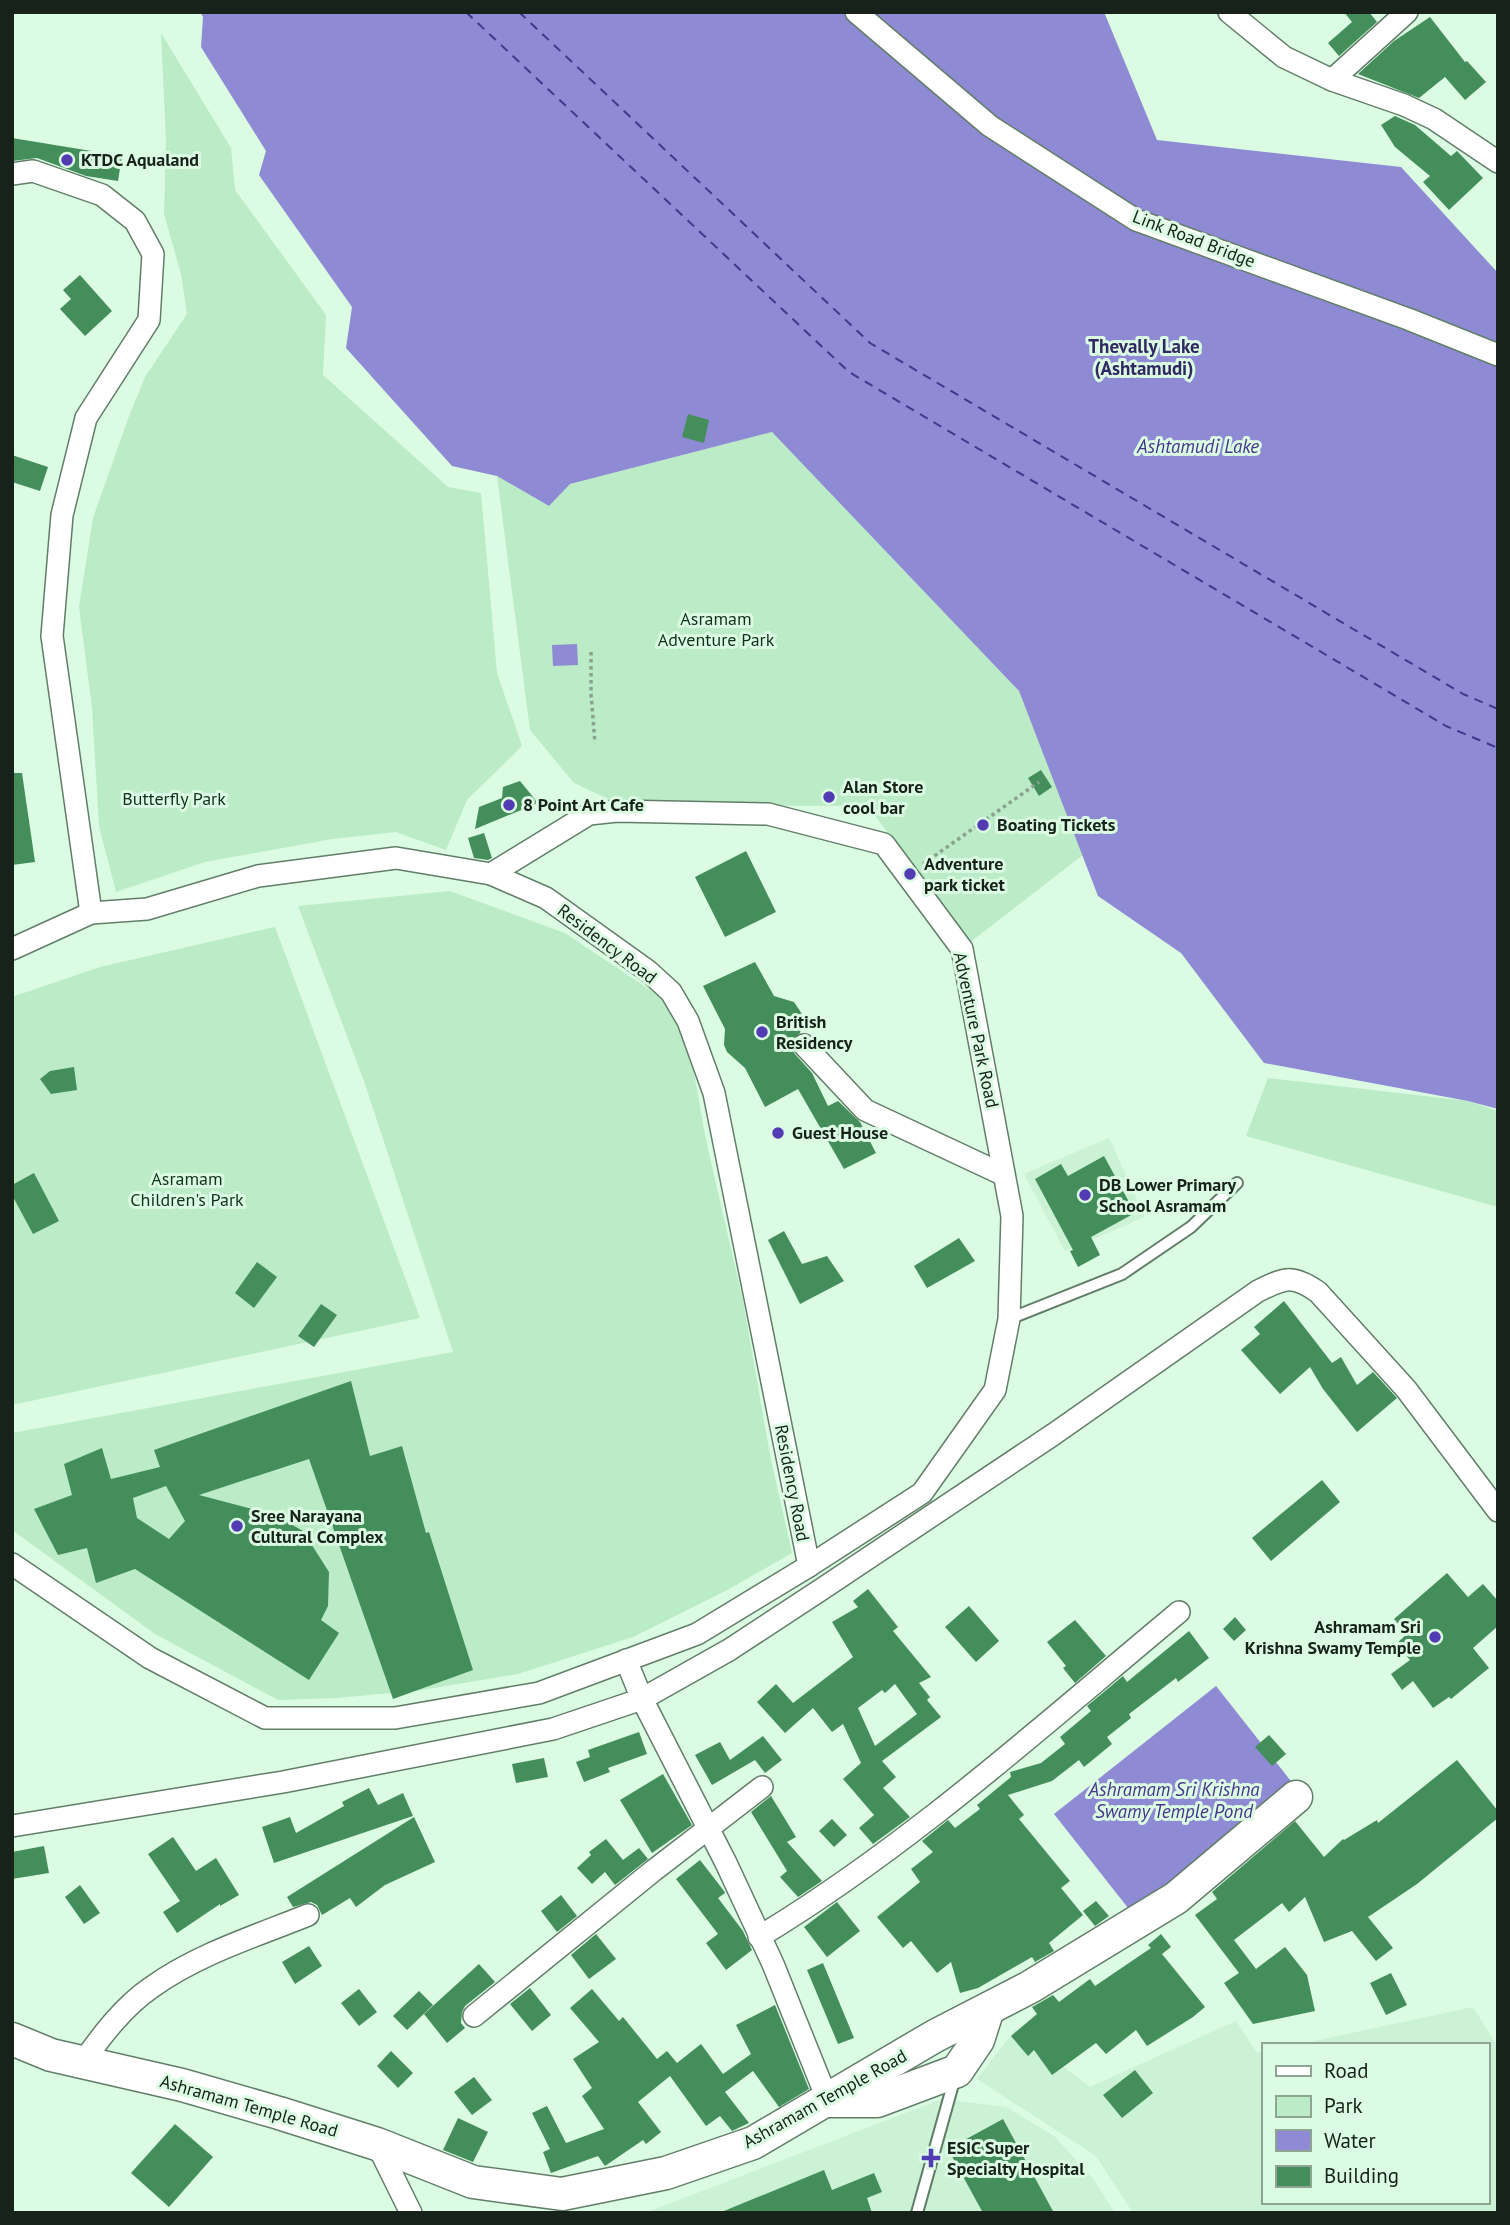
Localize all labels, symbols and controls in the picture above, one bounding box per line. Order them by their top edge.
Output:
place label: KTDC Aqualand [81,148,199,171]
marker: KTDC Aqualand [59,152,75,168]
street label: Link Road Bridge [1129,205,1259,273]
district label: Thevally Lake (Ashtamudi) [1088,334,1200,380]
water label: Ashtamudi Lake [1136,434,1259,458]
park label: Asramam Adventure Park [658,607,775,651]
place label: Alan Store cool bar [843,775,923,819]
park label: Butterfly Park [122,787,226,810]
marker: Alan Store cool bar [821,789,837,805]
place label: 8 Point Art Cafe [523,793,644,816]
marker: 8 Point Art Cafe [501,797,517,813]
place label: Boating Tickets [997,813,1116,836]
marker: Boating Tickets [975,817,991,833]
place label: Adventure park ticket [924,852,1006,896]
marker: Adventure park ticket [902,866,918,882]
street label: Residency Road [553,899,662,988]
street label: Adventure Park Road [949,950,1004,1110]
place label: British Residency [776,1010,853,1054]
marker: British Residency [754,1024,770,1040]
place label: Guest House [792,1121,888,1144]
marker: Guest House [770,1125,786,1141]
park label: Asramam Children's Park [130,1167,244,1211]
place label: DB Lower Primary School Asramam [1099,1173,1236,1217]
marker: DB Lower Primary School Asramam [1077,1187,1093,1203]
street label: Residency Road [770,1422,815,1543]
place label: Sree Narayana Cultural Complex [251,1504,384,1548]
marker: Sree Narayana Cultural Complex [229,1518,245,1534]
place label: Ashramam Sri Krishna Swamy Temple [1245,1615,1421,1659]
marker: Ashramam Sri Krishna Swamy Temple [1427,1629,1443,1645]
water label: Ashramam Sri Krishna Swamy Temple Pond [1087,1777,1260,1823]
legend [1262,2043,1489,2204]
street label: Ashramam Temple Road [739,2044,911,2153]
text: Road [1324,2057,1368,2084]
street label: Ashramam Temple Road [158,2069,341,2142]
text: Park [1324,2092,1363,2119]
text: Water [1324,2127,1376,2154]
place label: ESIC Super Specialty Hospital [947,2136,1085,2180]
marker: ESIC Super Specialty Hospital [921,2148,941,2168]
text: Building [1324,2162,1399,2189]

